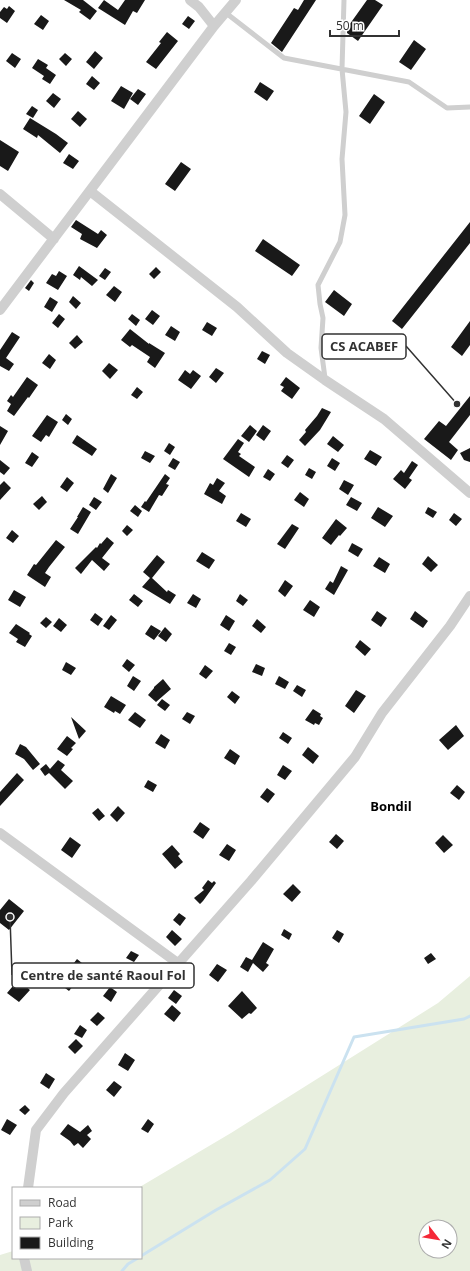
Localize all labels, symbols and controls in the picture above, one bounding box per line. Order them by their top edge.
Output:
scale bar [330,12,399,38]
text: 50 m [336,17,364,34]
callout: CS ACABEF [322,334,406,359]
text: CS ACABEF [330,337,398,355]
district label: Bondil [370,797,412,815]
callout: Centre de santé Raoul Fol [12,963,194,988]
text: Centre de santé Raoul Fol [20,966,186,984]
legend [12,1187,142,1259]
text: Road [48,1194,77,1211]
text: Park [48,1214,74,1231]
north arrow [418,1219,458,1259]
text: Building [48,1234,94,1251]
text: N [438,1237,456,1252]

